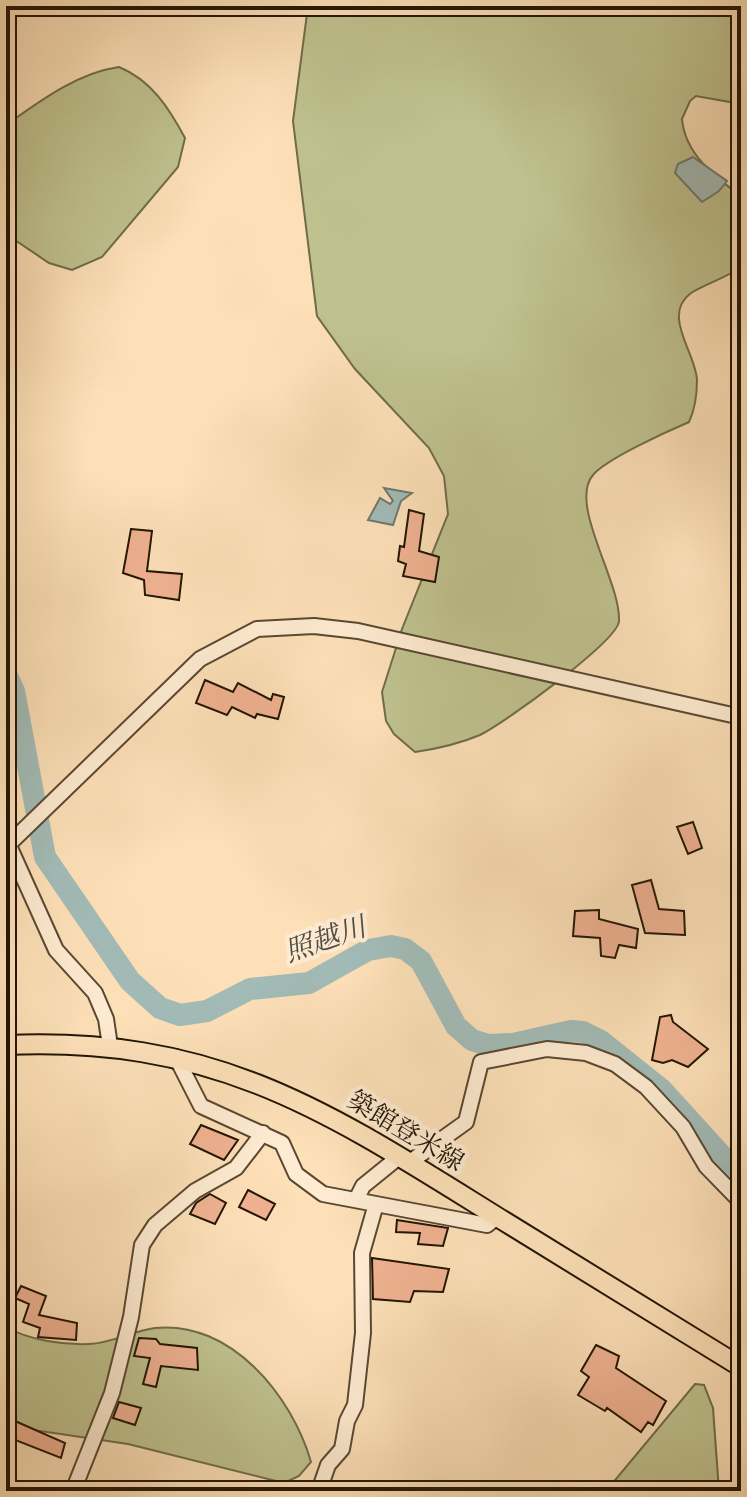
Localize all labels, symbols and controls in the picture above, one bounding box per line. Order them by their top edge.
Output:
water label: 照越川 [280,909,373,968]
street label: 築館登米線 [342,1084,470,1178]

